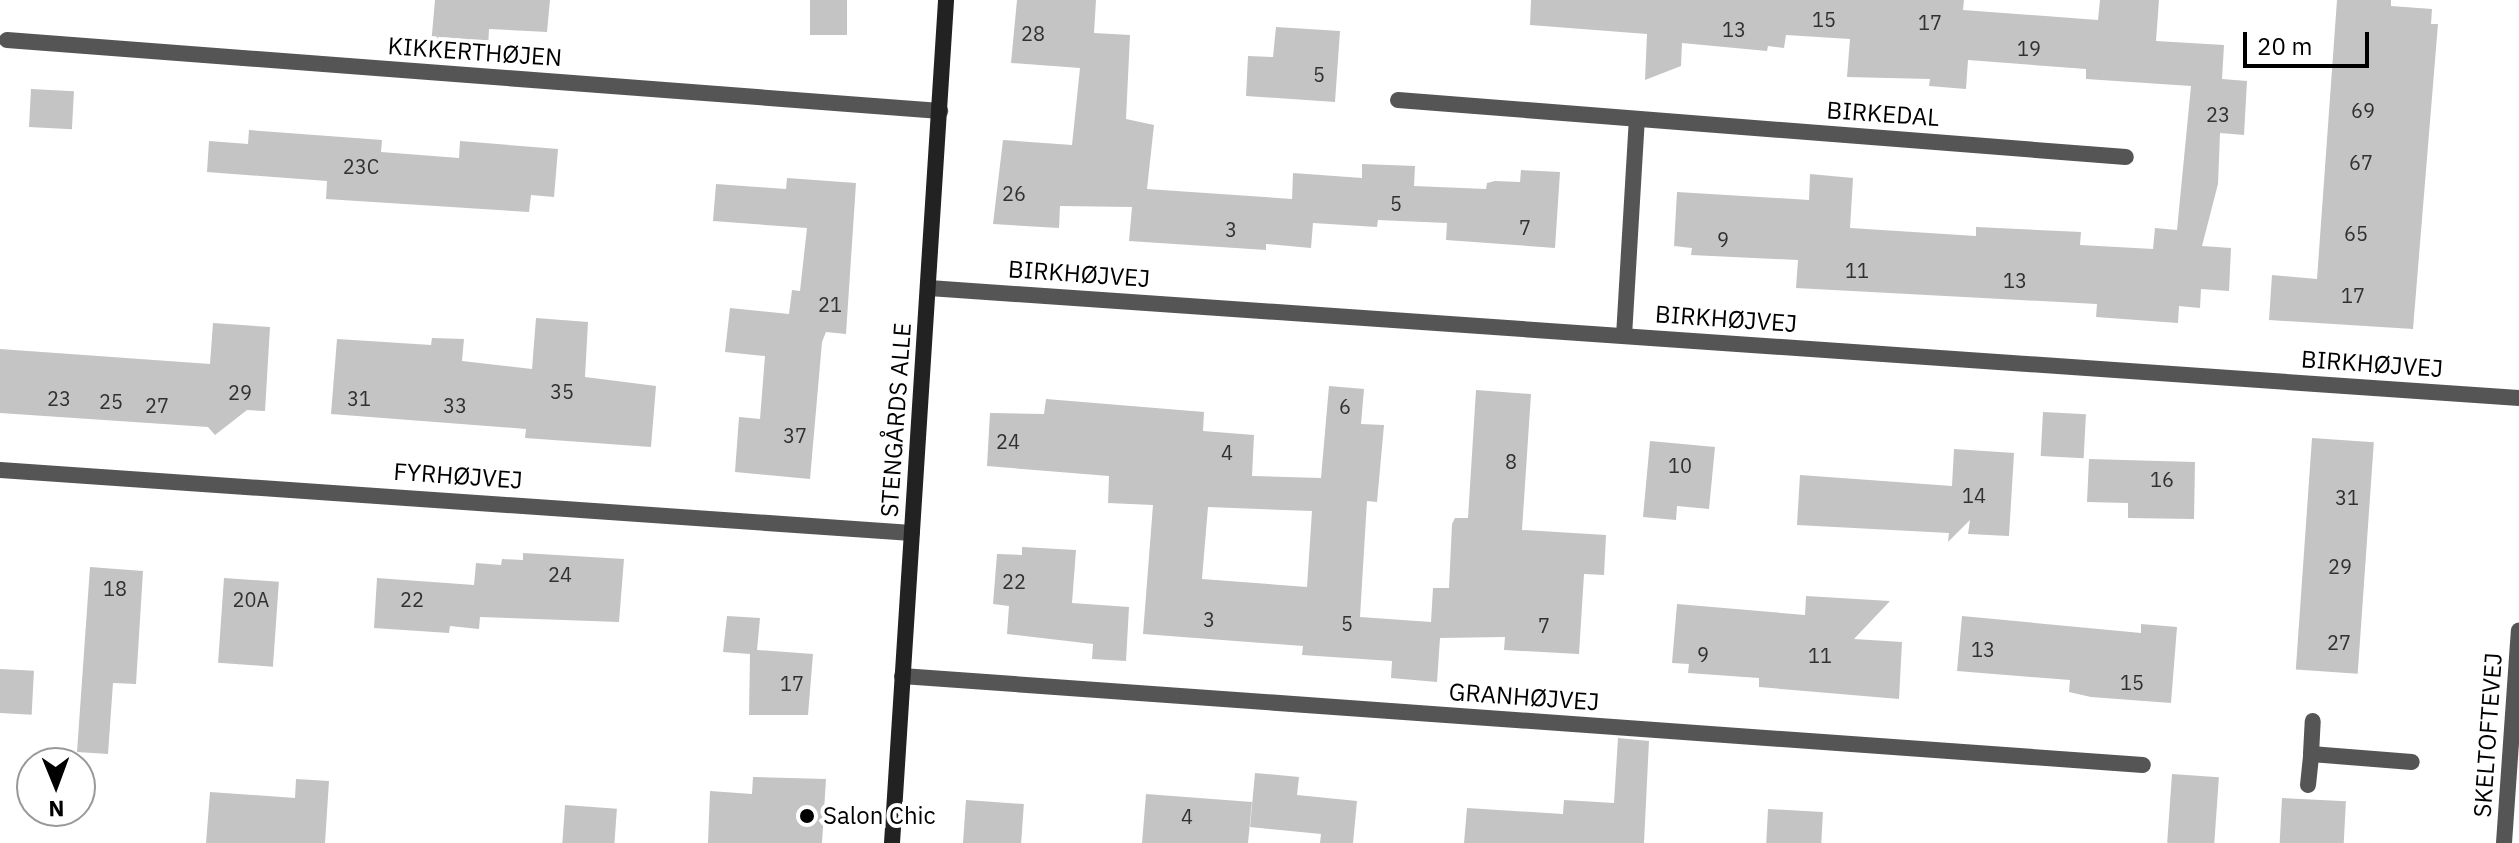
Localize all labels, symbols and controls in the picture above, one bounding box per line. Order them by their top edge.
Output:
house number: 15 [1812,7,1836,31]
house number: 17 [1918,10,1942,34]
scale bar [2247,16,2373,66]
house number: 13 [1722,17,1746,41]
house number: 28 [1021,21,1045,45]
text: 20 m [2257,30,2312,62]
street label: KIKKERTHØJEN [387,32,563,72]
house number: 19 [2017,36,2041,60]
house number: 5 [1313,62,1325,86]
street label: BIRKEDAL [1826,96,1940,132]
house number: 69 [2351,98,2375,122]
house number: 23 [2206,102,2230,126]
house number: 67 [2349,150,2373,174]
house number: 23C [343,154,379,178]
house number: 26 [1002,181,1026,205]
house number: 5 [1390,191,1402,215]
house number: 7 [1519,215,1531,239]
house number: 3 [1225,217,1237,241]
house number: 65 [2344,221,2368,245]
house number: 9 [1717,227,1729,251]
street label: BIRKHØJVEJ [1007,255,1151,293]
house number: 11 [1845,258,1869,282]
house number: 13 [2003,268,2027,292]
house number: 17 [2341,283,2365,307]
house number: 21 [818,292,842,316]
street label: BIRKHØJVEJ [1654,300,1798,338]
street label: STENGÅRDS ALLE [875,322,917,518]
street label: BIRKHØJVEJ [2300,345,2444,383]
house number: 35 [550,379,574,403]
house number: 29 [228,380,252,404]
house number: 23 [47,386,71,410]
house number: 31 [347,386,371,410]
house number: 25 [99,389,123,413]
house number: 27 [145,393,169,417]
house number: 33 [443,393,467,417]
house number: 6 [1339,394,1351,418]
house number: 37 [783,423,807,447]
house number: 24 [996,429,1020,453]
house number: 4 [1221,440,1233,464]
house number: 8 [1505,449,1517,473]
house number: 10 [1668,453,1692,477]
street label: FYRHØJVEJ [392,457,524,495]
house number: 16 [2150,467,2174,491]
house number: 14 [1962,483,1986,507]
house number: 31 [2335,485,2359,509]
house number: 29 [2328,554,2352,578]
house number: 24 [548,562,572,586]
house number: 22 [1002,569,1026,593]
house number: 18 [103,576,127,600]
house number: 20A [233,587,269,611]
house number: 22 [400,587,424,611]
house number: 3 [1203,607,1215,631]
house number: 5 [1341,611,1353,635]
house number: 7 [1538,613,1550,637]
house number: 27 [2327,630,2351,654]
house number: 13 [1971,637,1995,661]
house number: 9 [1697,642,1709,666]
house number: 11 [1808,643,1832,667]
street label: SKELTOFTEVEJ [2468,652,2508,818]
house number: 15 [2120,670,2144,694]
house number: 17 [780,671,804,695]
street label: GRANHØJVEJ [1448,677,1600,717]
north arrow [16,747,96,827]
text: N [48,795,65,824]
place label: Salon Chic [823,802,936,830]
house number: 4 [1181,804,1193,828]
marker: Salon Chic [798,807,816,825]

